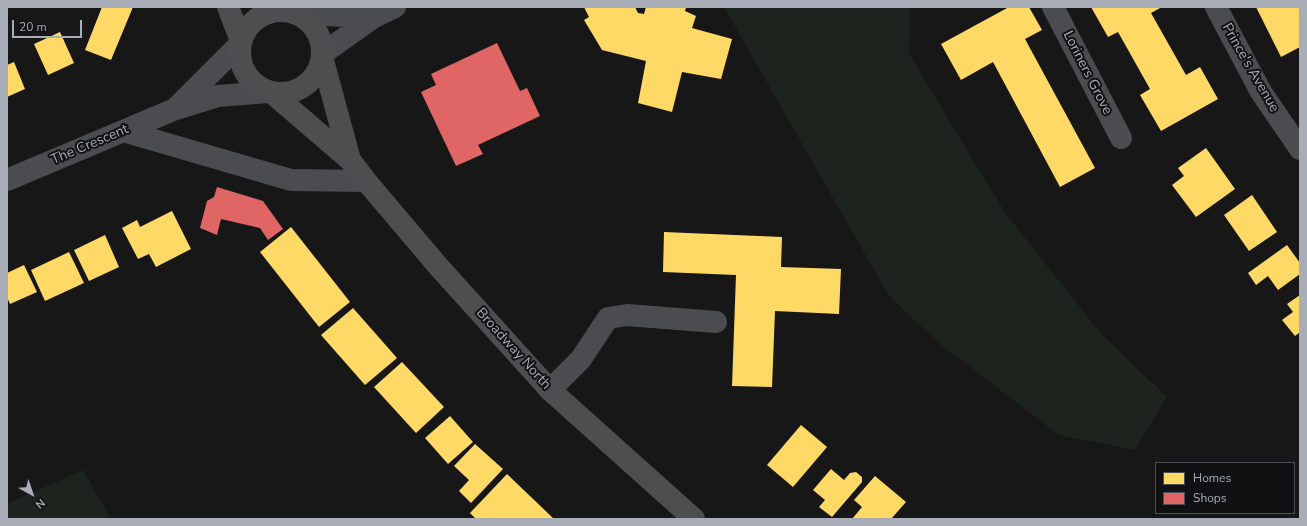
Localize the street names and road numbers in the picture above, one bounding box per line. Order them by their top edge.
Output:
street label: Prince's Avenue [1218,21,1282,115]
street label: Loriners Grove [1059,28,1115,118]
street label: The Crescent [49,121,131,169]
street label: Broadway North [472,305,554,393]

